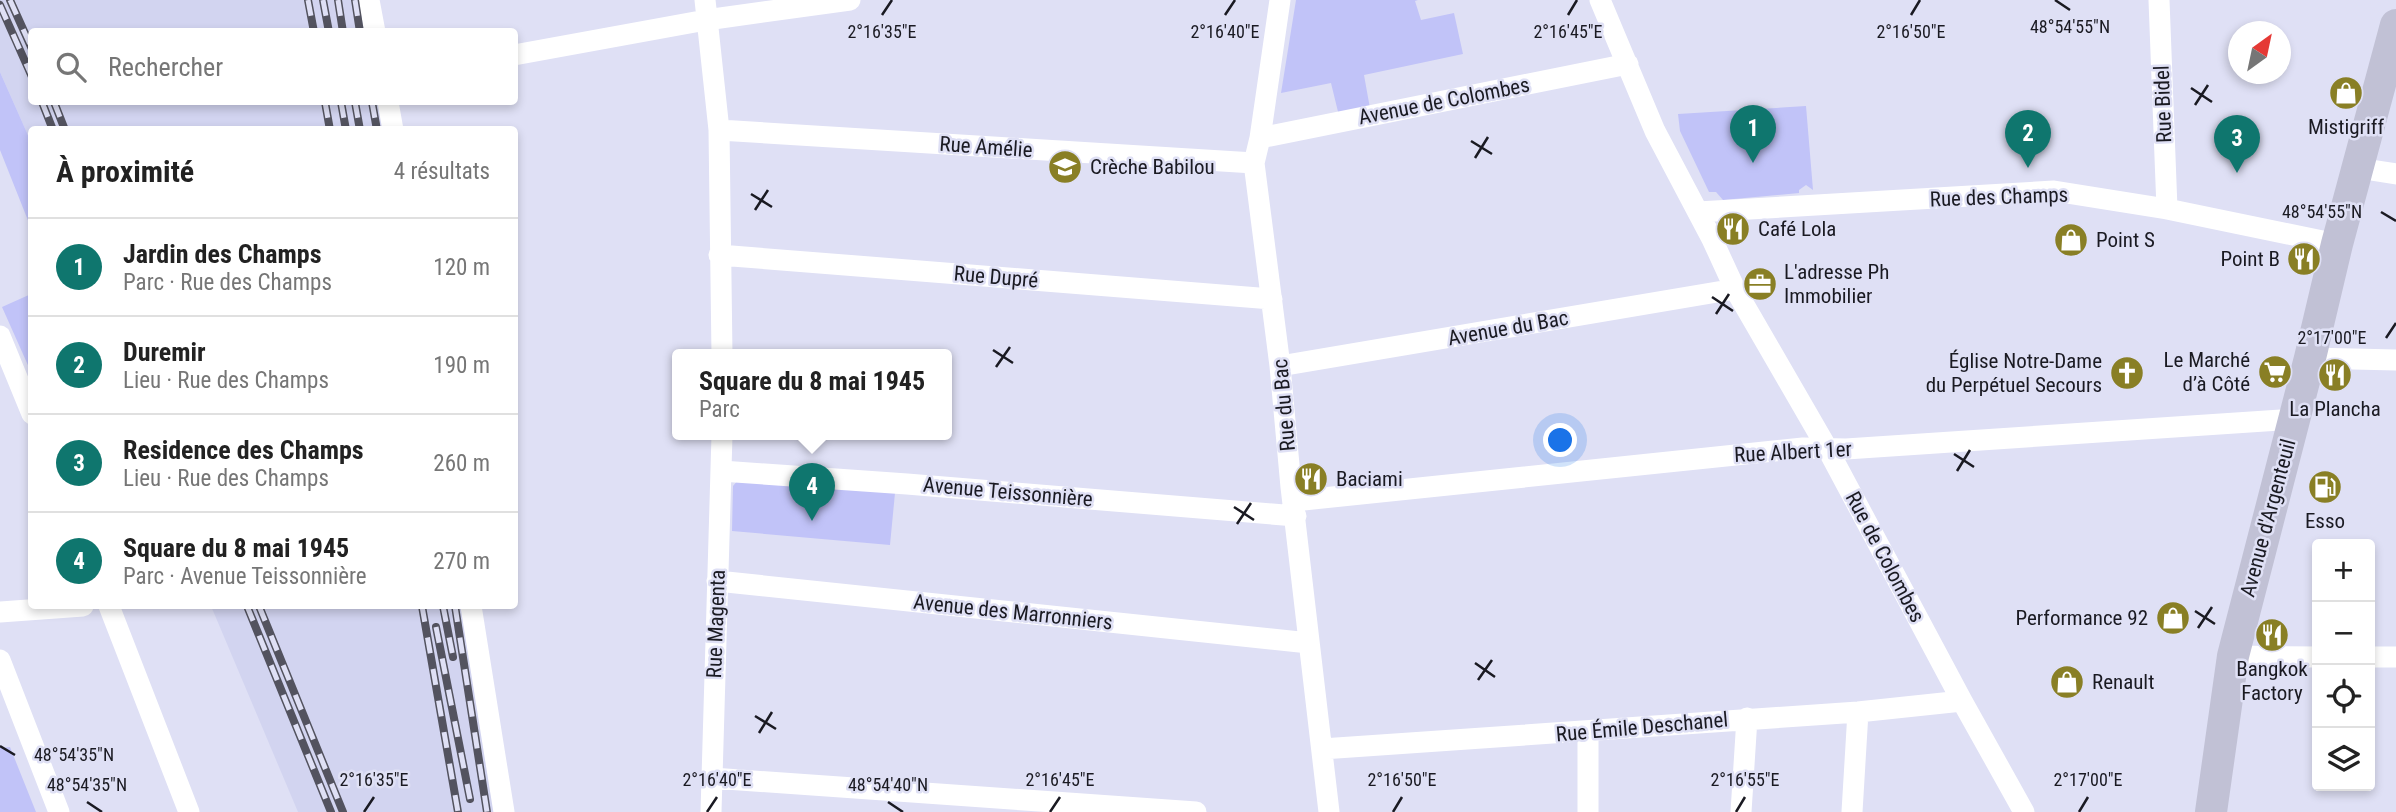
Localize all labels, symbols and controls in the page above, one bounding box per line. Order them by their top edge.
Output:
text: 48°54'55"N [2030,16,2110,37]
text: 2°16'35"E [847,21,917,42]
text: 2°16'40"E [1190,21,1260,42]
text: 2°16'45"E [1533,21,1603,42]
text: 2°16'50"E [1876,21,1946,42]
north arrow [2228,21,2291,84]
search box [28,28,518,105]
icon: search [52,48,90,86]
text: Rechercher [108,52,223,82]
street label: Rue Bidel [2150,65,2176,143]
street label: Avenue de Colombes [1356,73,1532,129]
shop icon: Mistigriff [2327,74,2365,112]
pin: 1 [1730,105,1776,163]
pin: 2 [2005,110,2051,168]
pin: 3 [2214,115,2260,173]
place label: Mistigriff [2308,115,2384,139]
street label: Rue Amélie [939,132,1033,162]
school or university icon: Crèche Babilou [1046,148,1084,186]
text: À proximité [56,154,194,189]
place label: Crèche Babilou [1090,155,1215,179]
text: 4 résultats [394,158,490,185]
street label: Rue des Champs [1929,183,2069,211]
text: 48°54'55"N [2282,201,2362,222]
restaurant icon: Café Lola [1714,210,1752,248]
place label: Café Lola [1758,217,1836,241]
shop icon: Point S [2052,221,2090,259]
place label: Point S [2096,228,2155,252]
text: Jardin des Champs [123,239,322,269]
restaurant icon: Point B [2285,240,2323,278]
place label: Point B [2220,247,2280,271]
text: 1 [73,254,85,281]
text: 120 m [433,254,490,281]
place label: L'adresse Ph Immobilier [1784,260,1889,308]
street label: Rue Dupré [953,261,1039,293]
office icon: L'adresse Ph Immobilier [1741,265,1779,303]
text: Parc · Rue des Champs [123,269,332,296]
street label: Avenue du Bac [1446,306,1570,350]
text: 2°17'00"E [2297,327,2367,348]
text: Duremir [123,337,206,367]
place label: Le Marché d’à Côté [2164,348,2250,396]
popup [672,349,952,440]
place label: Église Notre-Dame du Perpétuel Secours [1926,349,2102,397]
text: 2 [73,352,85,379]
text: 190 m [433,352,490,379]
supermarket icon: Le Marché d’à Côté [2256,353,2294,391]
church icon: Église Notre-Dame du Perpétuel Secours [2108,354,2146,392]
restaurant icon: La Plancha [2316,356,2354,394]
street label: Rue du Bac [1268,358,1300,452]
text: Square du 8 mai 1945 [699,366,925,396]
text: Lieu · Rue des Champs [123,367,329,394]
text: Parc [699,396,740,423]
place label: La Plancha [2289,397,2381,421]
your location [1543,423,1577,457]
text: Residence des Champs [123,435,364,465]
street label: Avenue d'Argenteuil [2235,436,2301,600]
street label: Rue Albert 1er [1734,437,1852,467]
text: 3 [73,450,85,477]
text: 260 m [433,450,490,477]
restaurant icon: Baciami [1292,460,1330,498]
pin: 4 [789,463,835,521]
text: Lieu · Rue des Champs [123,465,329,492]
place label: Baciami [1336,467,1403,491]
fuel station icon: Esso [2306,468,2344,506]
street label: Avenue Teissonnière [922,473,1094,511]
street label: Rue de Colombes [1840,488,1930,626]
place label: Esso [2305,509,2345,533]
text: Square du 8 mai 1945 [123,533,349,563]
map controls [2312,539,2375,791]
button: + [2312,539,2375,602]
text: 4 [73,548,85,575]
text: 270 m [433,548,490,575]
text: Parc · Avenue Teissonnière [123,563,367,590]
street label: Rue Magenta [702,569,730,679]
street label: Avenue des Marronniers [912,590,1114,634]
shop icon: Performance 92 [2154,599,2192,637]
button: − [2312,602,2375,665]
place label: Performance 92 [2015,606,2148,630]
restaurant icon: Bangkok Factory [2253,616,2291,654]
place label: Bangkok Factory [2236,657,2308,705]
shop icon: Renault [2048,663,2086,701]
button: locate [2312,665,2375,728]
place label: Renault [2092,670,2154,694]
street label: Rue Émile Deschanel [1555,708,1729,746]
button: layers [2312,728,2375,791]
text: 48°54'35"N [34,744,114,765]
text: 2°16'35"E [339,769,409,790]
text: 2°16'40"E [682,769,752,790]
text: 2°16'45"E [1025,769,1095,790]
text: 2°16'50"E [1367,769,1437,790]
text: 2°16'55"E [1710,769,1780,790]
text: 2°17'00"E [2053,769,2123,790]
text: 48°54'35"N [47,774,127,795]
text: 48°54'40"N [848,774,928,795]

